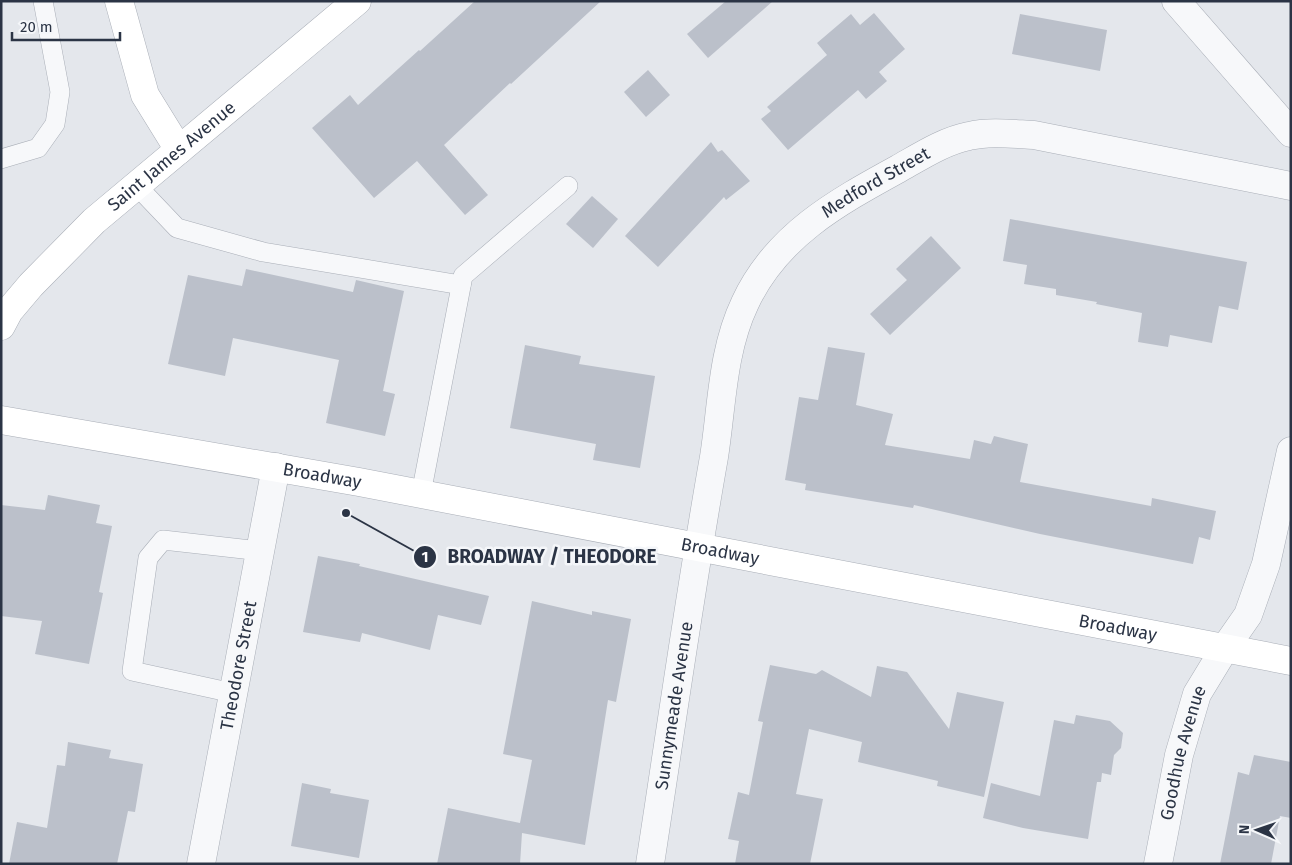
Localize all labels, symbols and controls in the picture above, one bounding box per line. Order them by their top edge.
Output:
scale bar [12,10,120,42]
text: 20 m [20,18,53,36]
street label: Saint James Avenue [103,96,240,216]
street label: Medford Street [817,142,934,223]
street label: Broadway [281,458,363,493]
street label: Broadway [679,533,761,570]
callout: BROADWAY / THEODORE [413,540,667,574]
text: BROADWAY / THEODORE [447,545,657,568]
text: 1 [422,548,428,566]
street label: Theodore Street [215,598,262,732]
street label: Broadway [1077,609,1159,646]
street label: Sunnymeade Avenue [650,620,698,792]
street label: Goodhue Avenue [1156,681,1211,822]
north arrow [1232,805,1282,855]
text: N [1236,825,1253,835]

